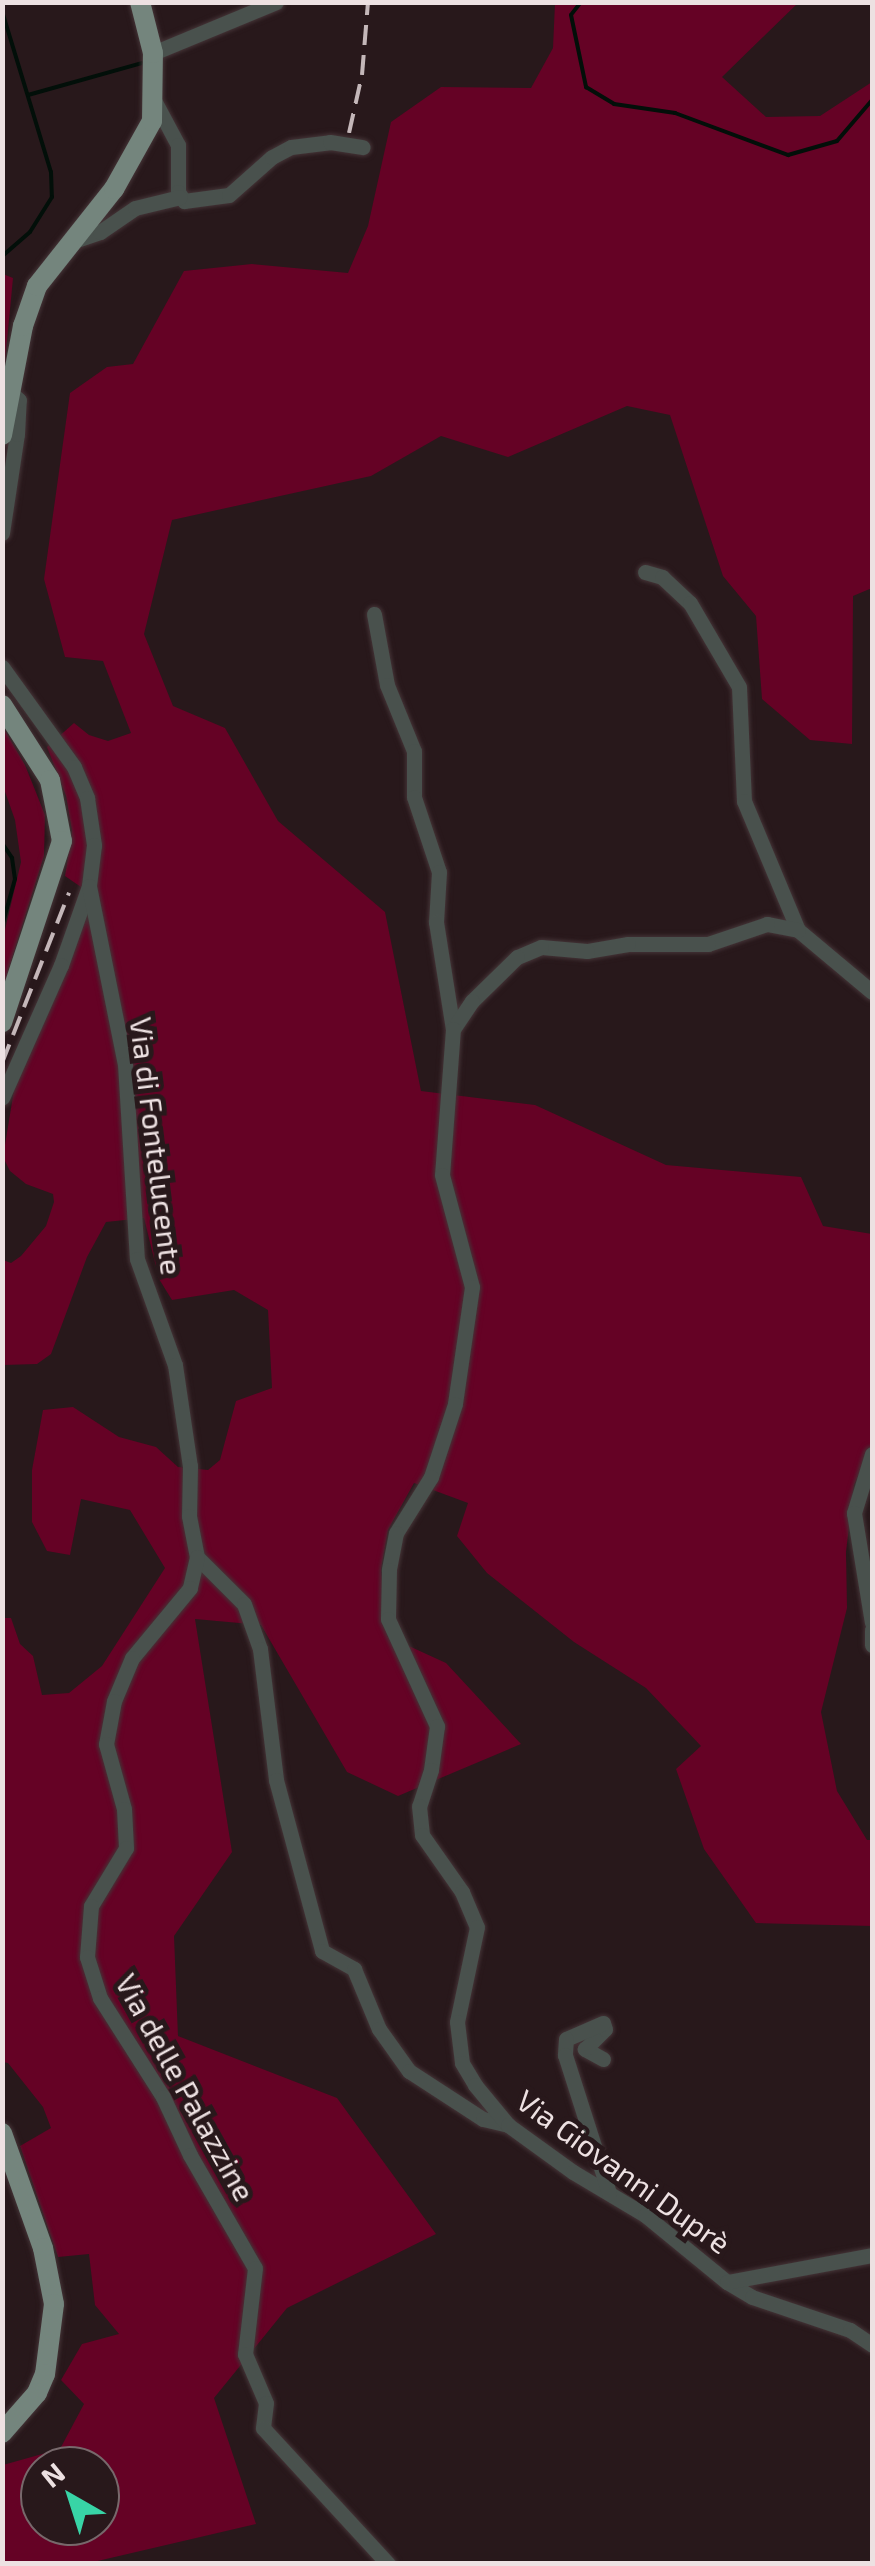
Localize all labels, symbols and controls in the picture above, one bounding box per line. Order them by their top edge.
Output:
street label: Via di Fontelucente [123,1015,191,1277]
street label: Via delle Palazzine [109,1967,263,2207]
street label: Via Giovanni Duprè [510,2081,738,2261]
north arrow [20,2446,120,2546]
text: N [34,2455,71,2494]

